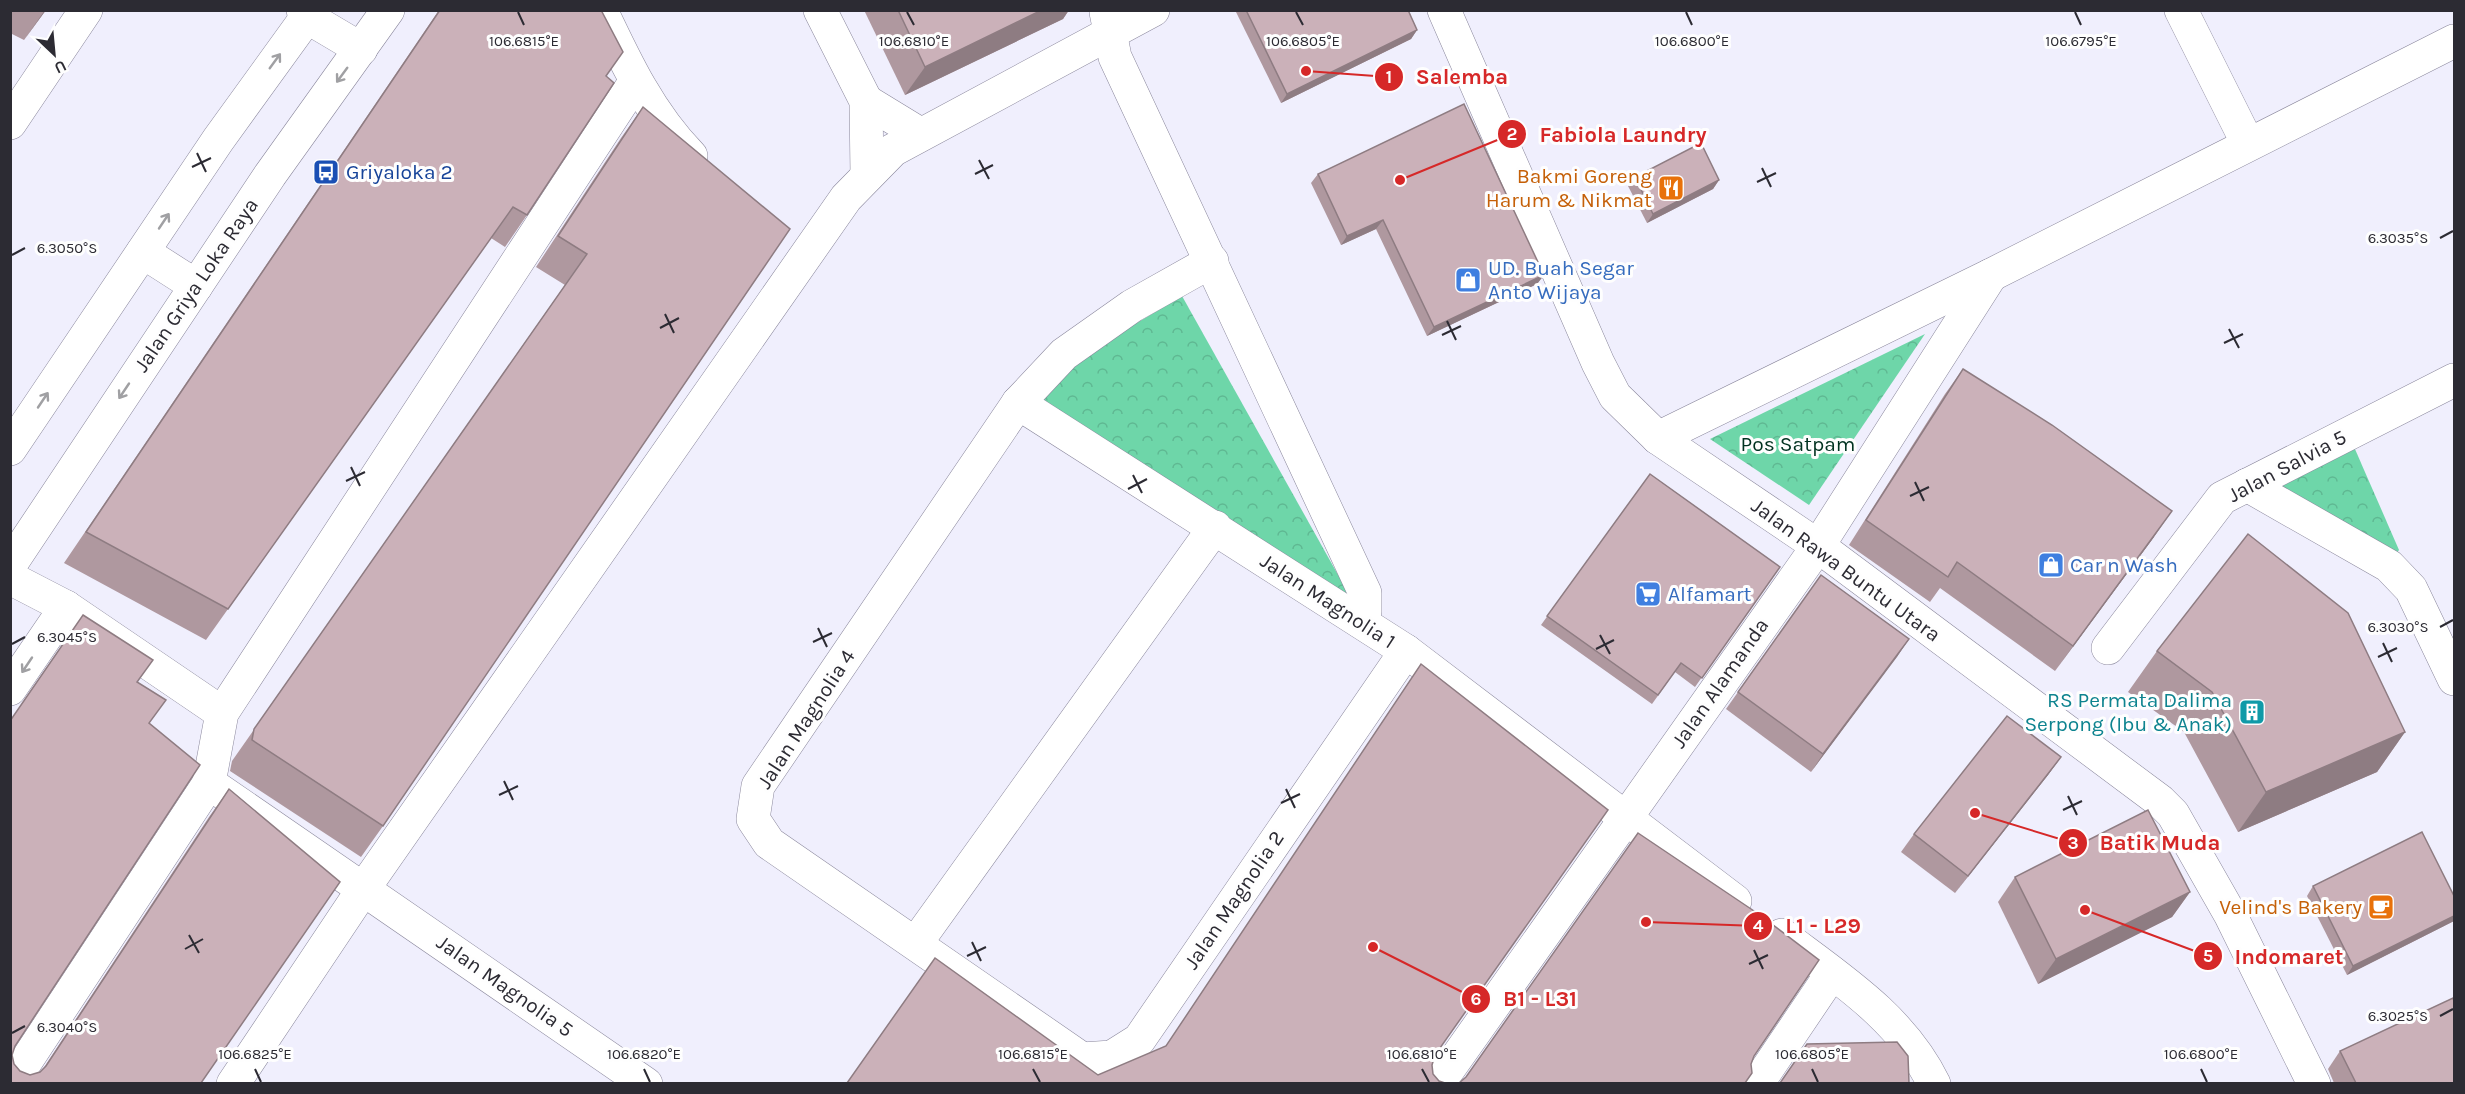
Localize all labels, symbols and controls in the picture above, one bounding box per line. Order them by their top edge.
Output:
north arrow [24,24,84,84]
text: 106.6815°E [489,32,559,50]
text: 106.6810°E [879,32,949,50]
text: 106.6805°E [1266,32,1340,50]
text: 106.6800°E [1655,32,1729,50]
text: 106.6795°E [2045,32,2117,50]
one-way arrow [269,54,282,70]
text: U [51,56,69,78]
callout: Salemba [1374,57,1520,97]
text: Salemba [1416,64,1508,90]
text: 1 [1386,66,1392,88]
one-way arrow [336,67,348,83]
callout: Fabiola Laundry [1497,114,1718,154]
text: Fabiola Laundry [1539,122,1707,148]
text: 2 [1507,123,1517,145]
bus stop icon: Griyaloka 2 [311,157,341,187]
place label: Griyaloka 2 [346,160,453,184]
place label: Bakmi Goreng Harum & Nikmat [1486,164,1652,212]
restaurant icon: Bakmi Goreng Harum & Nikmat [1656,173,1686,203]
street label: Jalan Griya Loka Raya [129,194,263,376]
one-way arrow [158,213,170,229]
text: 6.3035°S [2368,229,2428,247]
text: 6.3050°S [37,239,97,257]
place label: UD. Buah Segar Anto Wijaya [1488,256,1634,304]
shop icon: UD. Buah Segar Anto Wijaya [1453,265,1483,295]
one-way arrow [118,383,130,399]
one-way arrow [36,391,49,408]
street label: Jalan Salvia 5 [2224,425,2350,507]
park label: Pos Satpam [1741,432,1855,456]
street label: Jalan Rawa Buntu Utara [1747,493,1945,647]
street label: Jalan Magnolia 1 [1256,548,1400,654]
shop icon: Car n Wash [2036,550,2066,580]
place label: Car n Wash [2070,553,2178,577]
supermarket icon: Alfamart [1633,579,1663,609]
place label: Alfamart [1668,582,1751,606]
street label: Jalan Alamanda [1666,614,1774,752]
text: 6.3030°S [2368,618,2428,636]
text: 6.3045°S [37,628,97,646]
street label: Jalan Magnolia 4 [752,645,860,793]
one-way arrow [20,657,33,674]
place label: RS Permata Dalima Serpong (Ibu & Anak) [2024,688,2232,736]
building icon: RS Permata Dalima Serpong (Ibu & Anak) [2237,697,2267,727]
callout: Batik Muda [2058,823,2233,863]
street label: Jalan Magnolia 2 [1179,826,1289,974]
text: Batik Muda [2099,830,2221,856]
text: 3 [2067,832,2079,854]
cafe icon: Velind's Bakery [2366,892,2396,922]
place label: Velind's Bakery [2219,895,2362,919]
callout: L1 - L29 [1743,906,1872,946]
text: L1 - L29 [1785,913,1861,939]
text: 4 [1753,915,1764,937]
street label: Jalan Magnolia 5 [432,930,578,1042]
callout: Indomaret [2193,936,2356,976]
text: Indomaret [2234,944,2344,970]
text: 5 [2203,945,2213,967]
callout: B1 - L31 [1461,979,1589,1019]
text: B1 - L31 [1503,986,1577,1012]
text: 6 [1471,988,1482,1010]
text: 6.3025°S [2368,1007,2428,1025]
text: 6.3040°S [37,1018,97,1036]
text: 106.6825°E [218,1045,292,1063]
text: 106.6820°E [607,1045,681,1063]
text: 106.6815°E [998,1045,1068,1063]
text: 106.6810°E [1387,1045,1457,1063]
text: 106.6805°E [1775,1045,1849,1063]
text: 106.6800°E [2164,1045,2238,1063]

